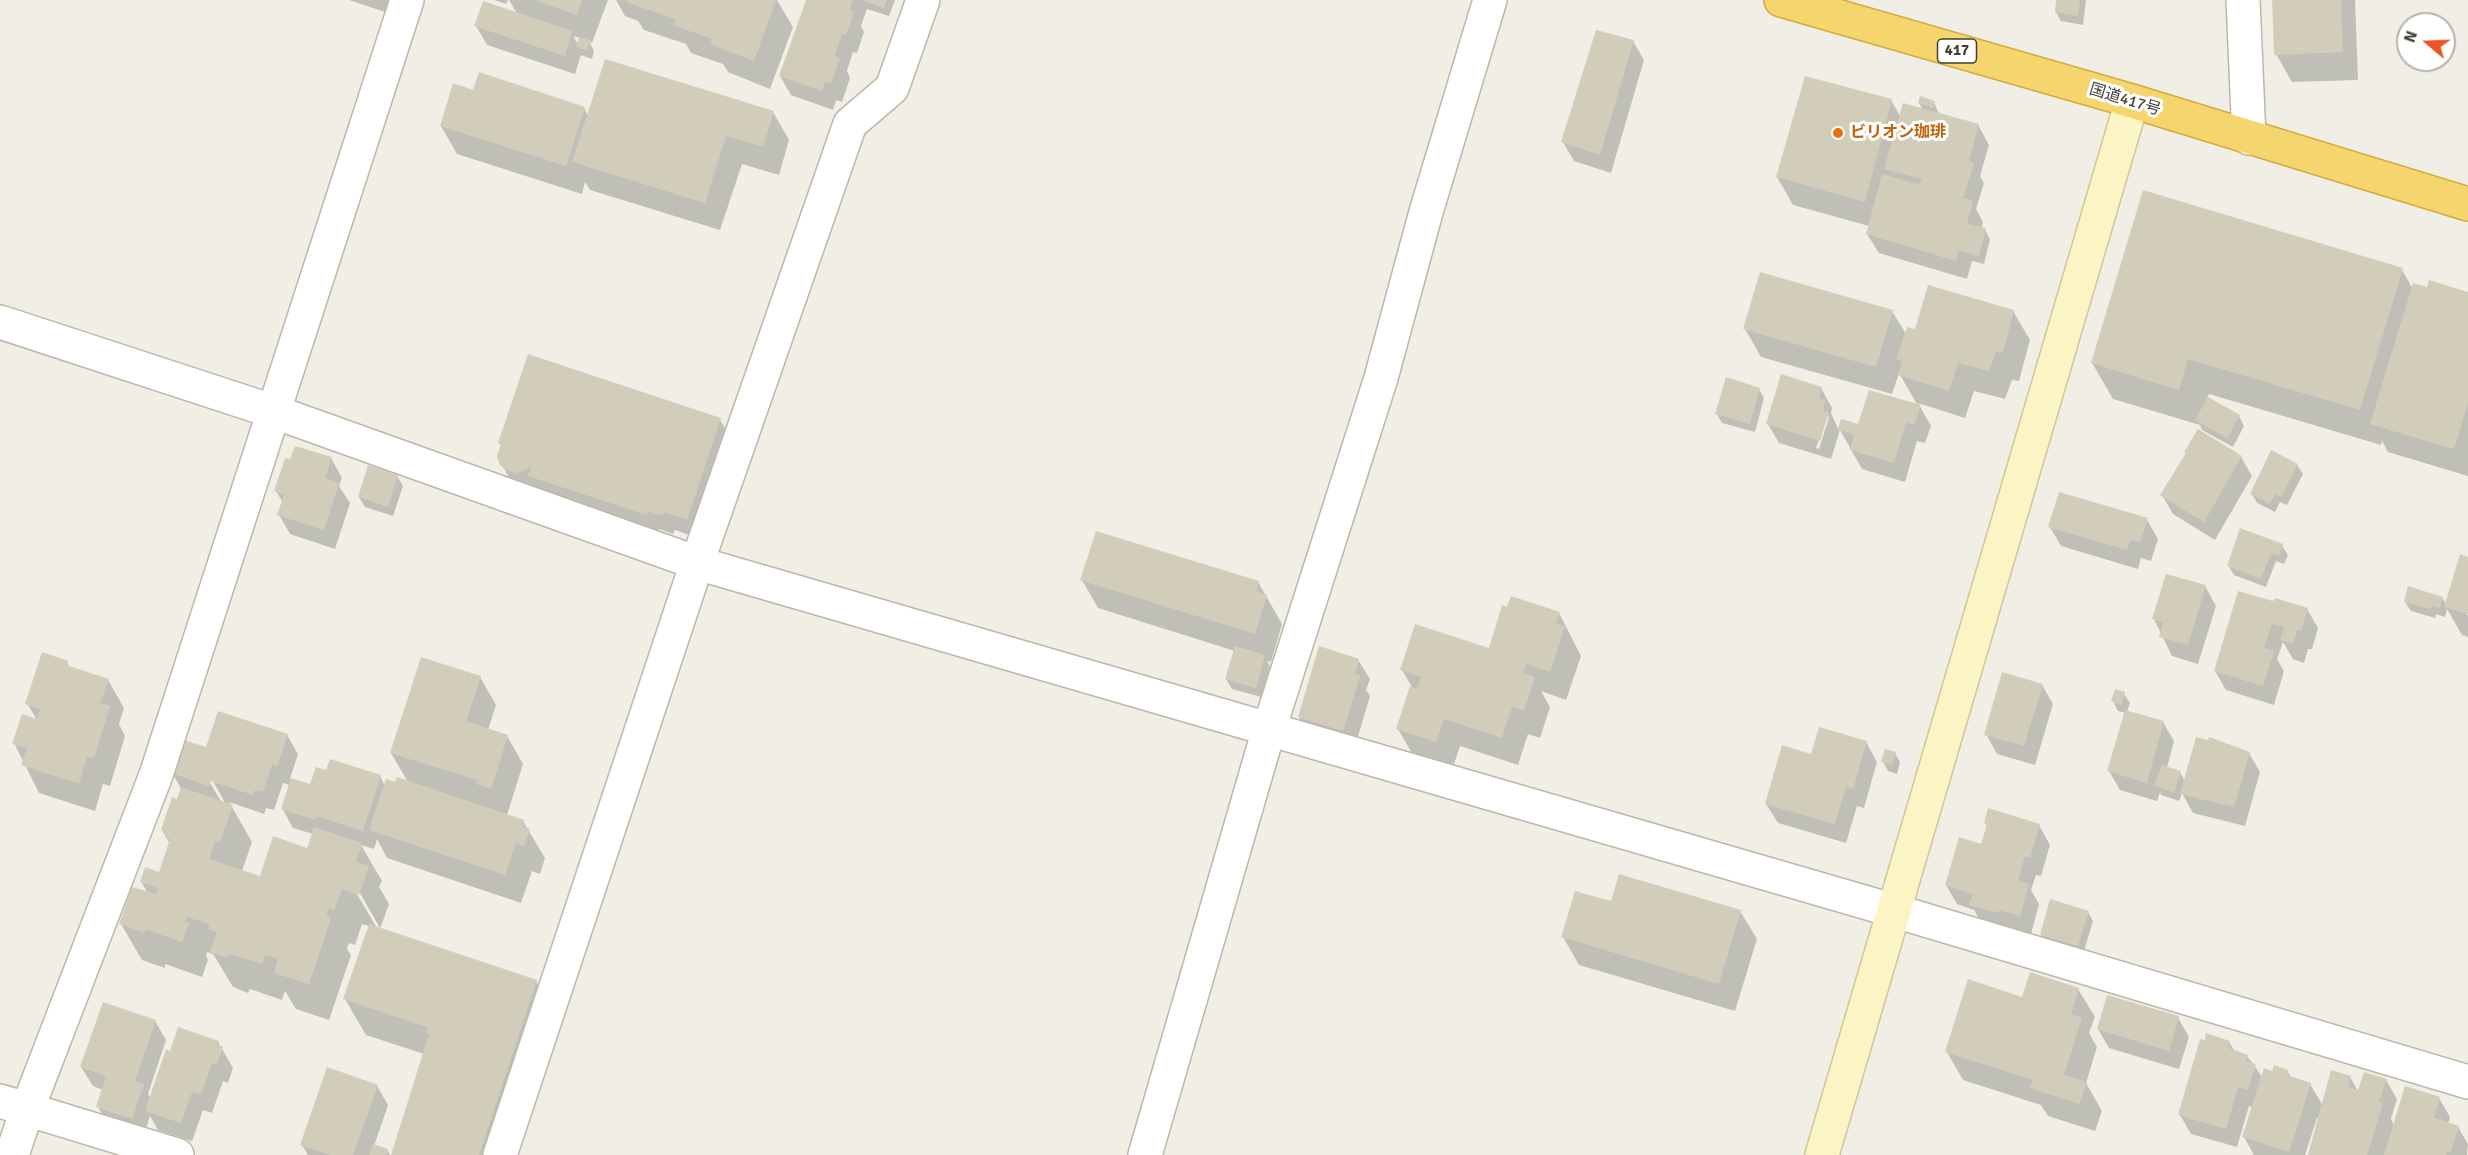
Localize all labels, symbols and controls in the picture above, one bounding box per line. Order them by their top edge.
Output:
north arrow [2396,12,2456,72]
text: N [2400,28,2422,45]
road number: 417 [1938,39,1976,63]
street label: 国道417号 [2087,80,2163,120]
place label: ビリオン珈琲 [1850,123,1946,143]
marker: ビリオン珈琲 [1831,126,1845,140]

